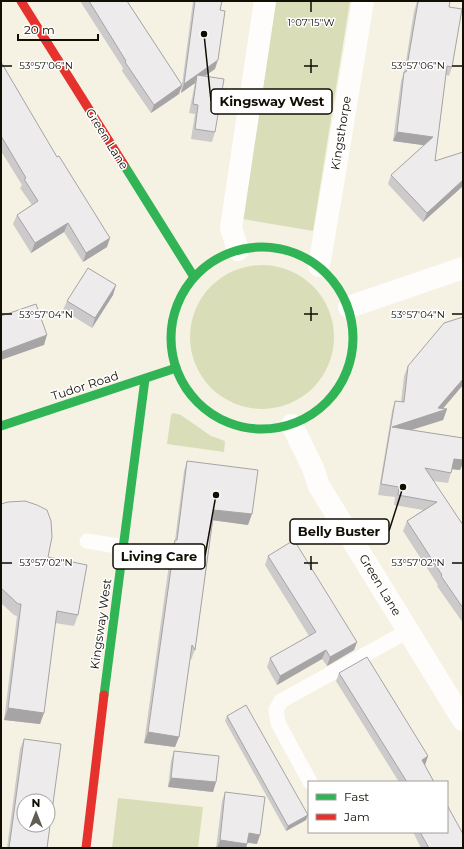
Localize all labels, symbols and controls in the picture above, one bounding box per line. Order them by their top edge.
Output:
scale bar [18,16,98,42]
text: 1°07'15"W [287,16,335,29]
text: 20 m [24,22,55,37]
text: 53°57'06"N [19,59,73,72]
text: 53°57'06"N [391,59,445,72]
callout: Kingsway West [211,89,332,114]
text: Kingsway West [220,93,325,109]
street label: Kingsthorpe [327,95,354,171]
street label: Green Lane [83,105,132,172]
text: 53°57'04"N [19,308,73,321]
text: 53°57'04"N [391,308,445,321]
street label: Tudor Road [49,368,120,403]
callout: Belly Buster [290,519,389,544]
text: Belly Buster [298,523,381,539]
callout: Living Care [113,544,205,569]
text: Living Care [121,548,197,564]
street label: Green Lane [356,551,405,618]
text: 53°57'02"N [19,556,73,569]
text: 53°57'02"N [391,556,445,569]
street label: Kingsway West [87,578,114,670]
legend [308,781,448,833]
text: Fast [344,789,369,804]
north arrow [16,793,56,833]
text: N [32,796,40,810]
text: Jam [343,809,370,824]

